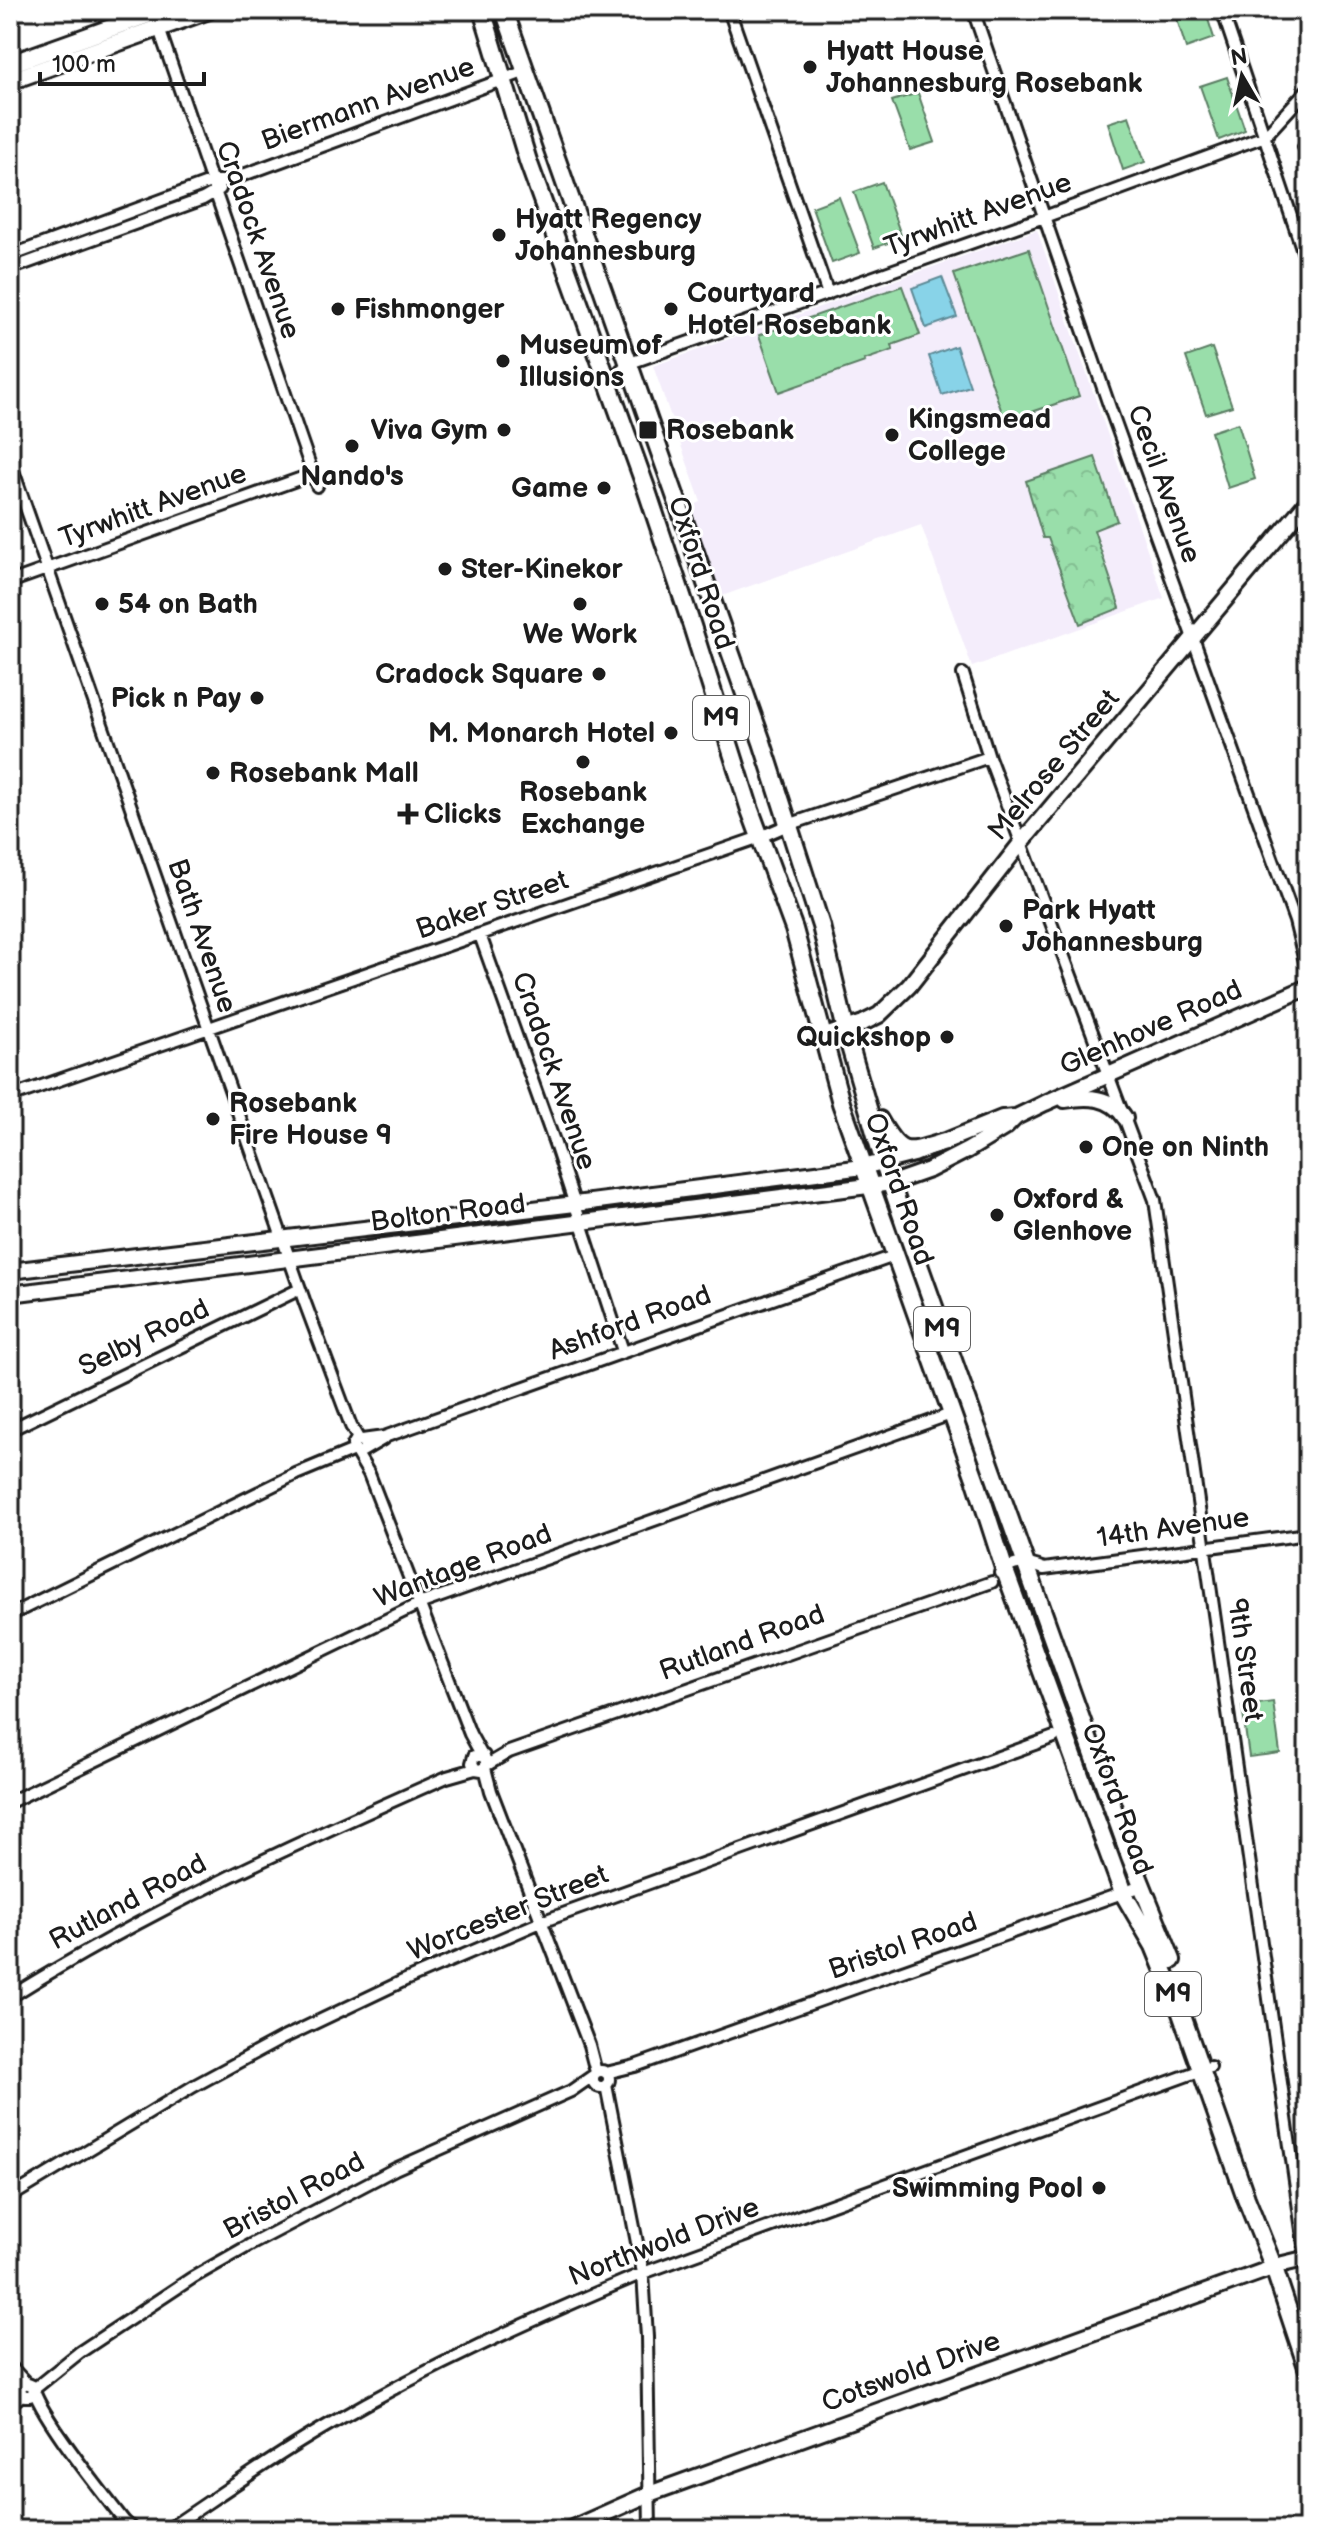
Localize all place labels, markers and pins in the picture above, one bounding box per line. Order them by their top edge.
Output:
place label: Hyatt House Johannesburg Rosebank [826,35,1143,100]
marker: Hyatt House Johannesburg Rosebank [801,58,819,76]
place label: Hyatt Regency Johannesburg [515,203,702,268]
marker: Hyatt Regency Johannesburg [490,226,508,244]
place label: Courtyard Hotel Rosebank [687,277,891,342]
place label: Fishmonger [354,293,505,326]
marker: Fishmonger [329,300,347,318]
marker: Courtyard Hotel Rosebank [662,300,680,318]
place label: Museum of Illusions [519,329,662,394]
marker: Museum of Illusions [494,352,512,370]
place label: Kingsmead College [908,403,1051,468]
place label: Viva Gym [371,414,488,447]
place label: Rosebank [666,414,794,447]
marker: Rosebank [637,419,659,441]
marker: Viva Gym [495,421,513,439]
marker: Kingsmead College [883,426,901,444]
marker: Nando's [343,437,361,455]
place label: Nando's [300,460,404,493]
place label: Game [511,472,588,505]
marker: Game [595,479,613,497]
place label: Ster-Kinekor [461,553,623,586]
marker: Ster-Kinekor [436,560,454,578]
place label: 54 on Bath [118,588,258,621]
marker: 54 on Bath [93,595,111,613]
marker: We Work [571,595,589,613]
place label: We Work [523,618,638,651]
place label: Cradock Square [375,658,583,691]
marker: Cradock Square [590,665,608,683]
place label: Pick n Pay [111,682,241,715]
marker: Pick n Pay [248,689,266,707]
place label: M. Monarch Hotel [428,717,655,750]
marker: M. Monarch Hotel [662,724,680,742]
marker: Rosebank Exchange [574,753,592,771]
place label: Rosebank Mall [229,757,419,790]
marker: Rosebank Mall [204,764,222,782]
place label: Rosebank Exchange [519,776,647,841]
place label: Clicks [424,798,502,831]
marker: Clicks [399,805,417,823]
place label: Park Hyatt Johannesburg [1022,894,1203,959]
marker: Park Hyatt Johannesburg [997,917,1015,935]
place label: Quickshop [796,1021,931,1054]
marker: Quickshop [938,1028,956,1046]
place label: Rosebank Fire House 9 [229,1087,392,1152]
marker: Rosebank Fire House 9 [204,1110,222,1128]
place label: One on Ninth [1102,1131,1269,1164]
marker: One on Ninth [1077,1138,1095,1156]
place label: Oxford & Glenhove [1013,1183,1132,1248]
marker: Oxford & Glenhove [988,1206,1006,1224]
place label: Swimming Pool [892,2172,1083,2205]
marker: Swimming Pool [1090,2179,1108,2197]

